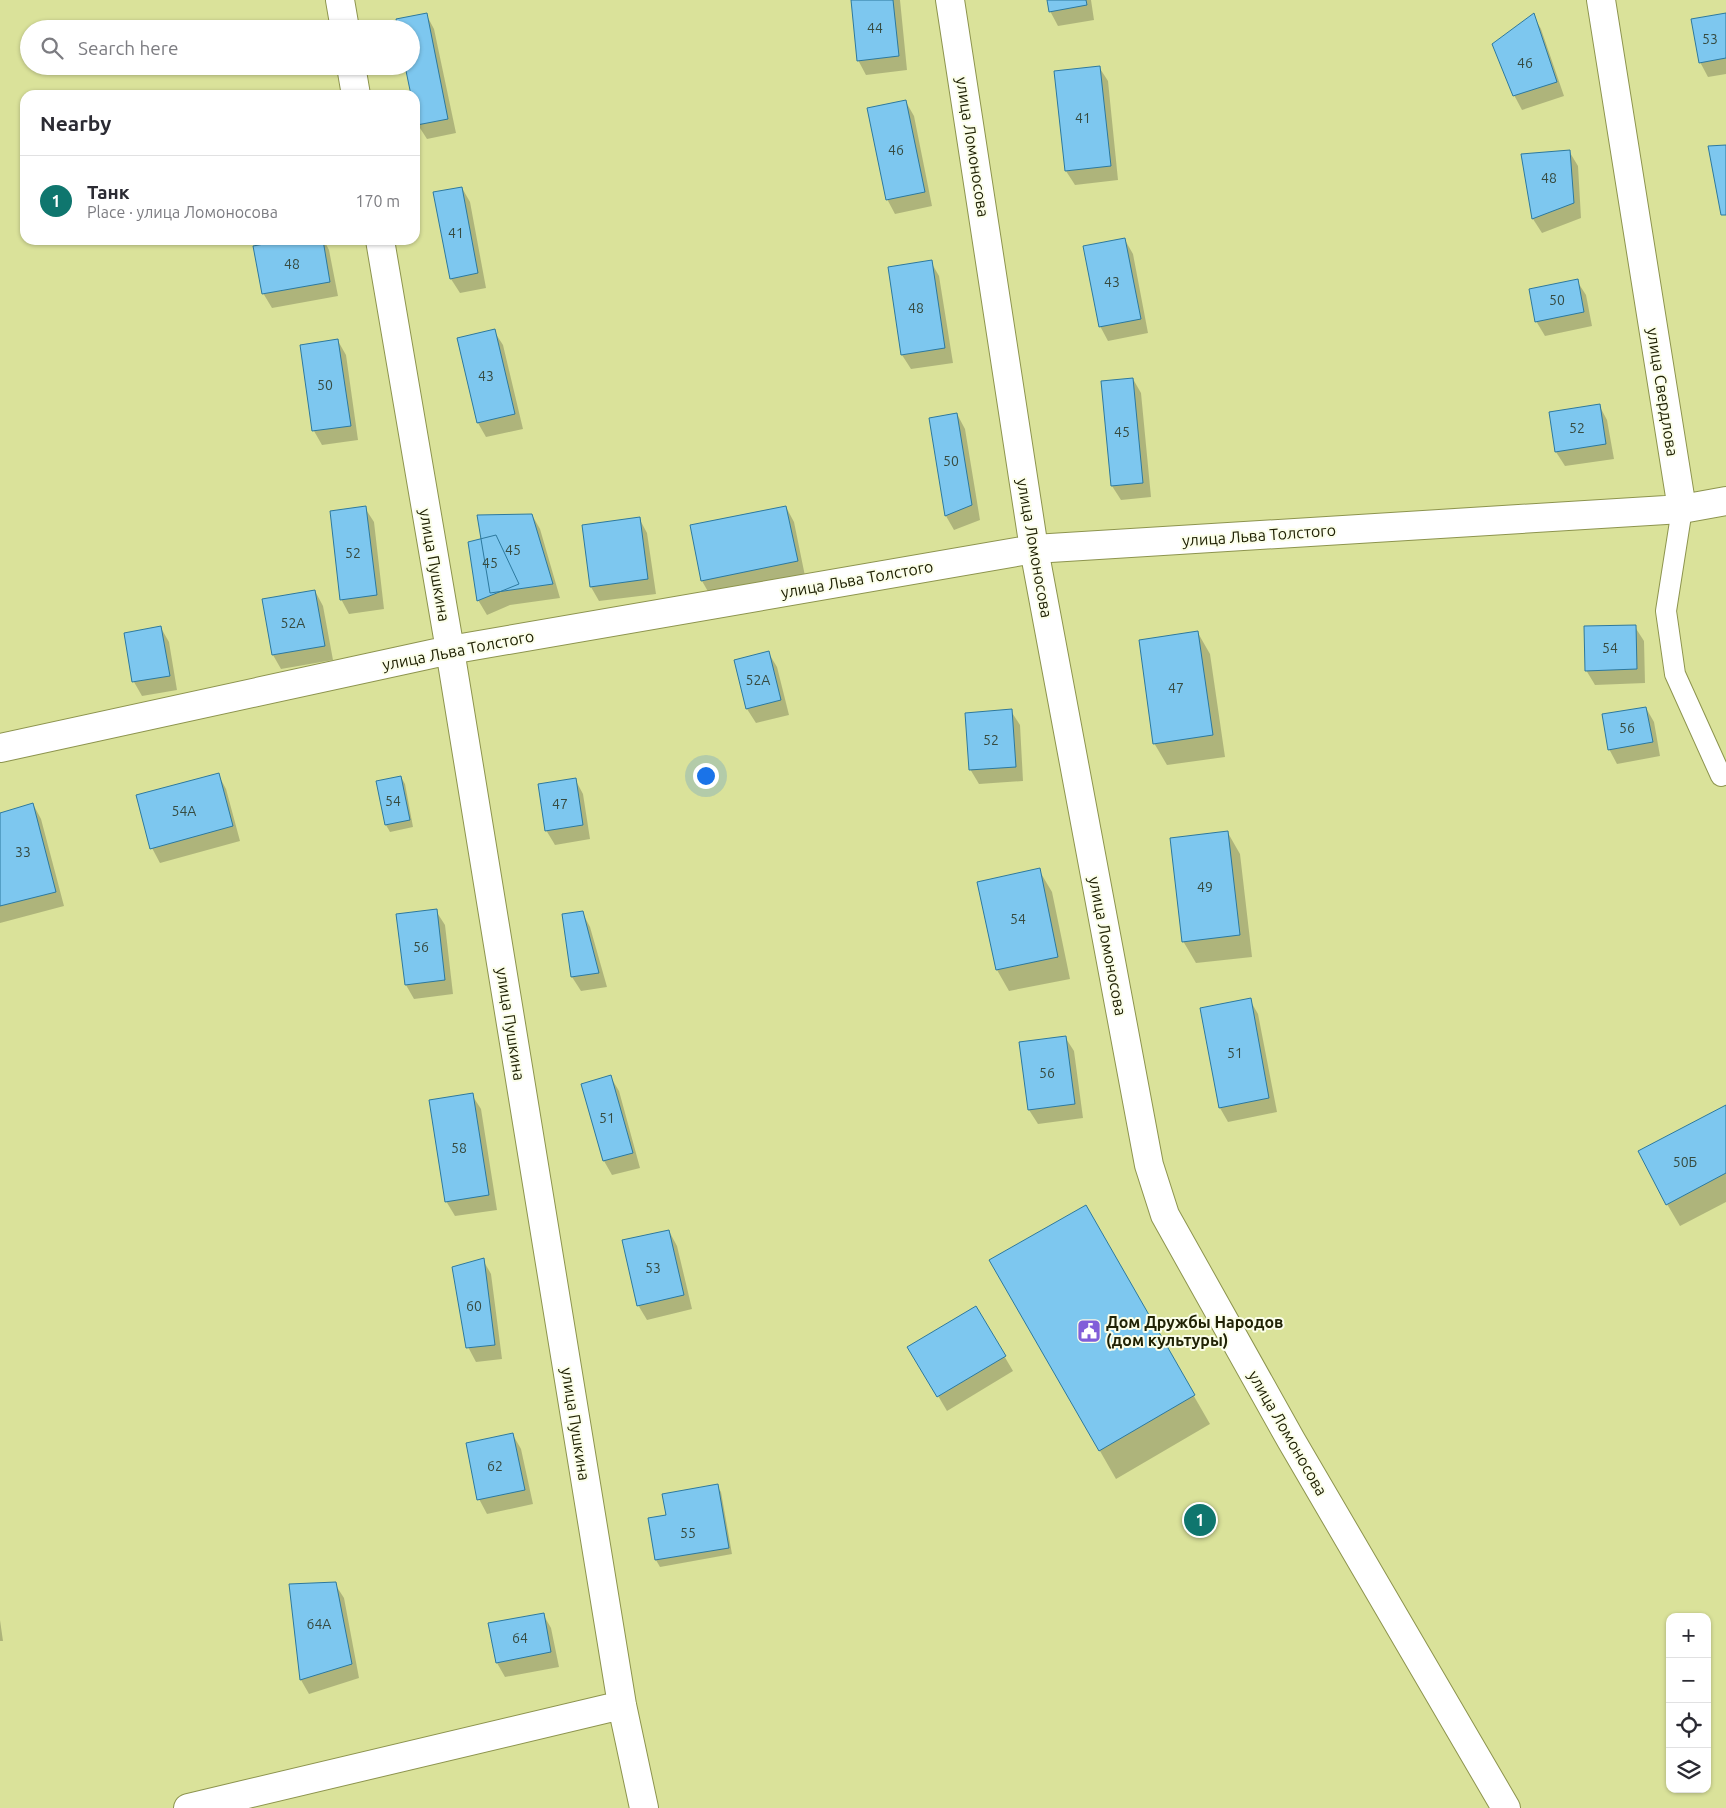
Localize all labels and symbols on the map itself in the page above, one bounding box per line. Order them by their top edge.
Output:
house number: 44 [867,20,883,36]
house number: 53 [1702,31,1718,47]
house number: 46 [1517,55,1533,71]
street label: улица Ломоносова [953,76,993,218]
house number: 41 [1075,110,1091,126]
house number: 46 [888,142,904,158]
house number: 48 [1541,170,1557,186]
house number: 41 [448,225,464,241]
house number: 48 [284,256,300,272]
house number: 43 [1104,274,1120,290]
house number: 50 [1549,292,1565,308]
house number: 48 [908,300,924,316]
street label: улица Свердлова [1644,327,1682,457]
house number: 43 [478,368,494,384]
house number: 50 [317,377,333,393]
house number: 52 [1569,420,1585,436]
house number: 45 [1114,424,1130,440]
house number: 50 [943,453,959,469]
street label: улица Ломоносова [1014,477,1056,619]
street label: улица Пушкина [416,507,454,623]
street label: улица Льва Толстого [1181,521,1337,549]
house number: 45 [505,542,521,558]
house number: 52 [345,545,361,561]
house number: 45 [482,555,498,571]
street label: улица Льва Толстого [779,557,935,601]
house number: 52А [281,615,305,631]
street label: улица Льва Толстого [381,626,535,674]
house number: 54 [1602,640,1618,656]
house number: 52А [746,672,770,688]
house number: 47 [1168,680,1184,696]
house number: 56 [1619,720,1635,736]
house number: 52 [983,732,999,748]
your location [693,763,719,789]
house number: 54 [385,793,401,809]
house number: 47 [552,796,568,812]
house number: 54А [172,803,196,819]
house number: 33 [15,844,31,860]
street label: улица Ломоносова [1086,875,1130,1017]
house number: 49 [1197,879,1213,895]
house number: 54 [1010,911,1026,927]
house number: 56 [413,939,429,955]
street label: улица Пушкина [493,966,529,1082]
house number: 51 [1227,1045,1243,1061]
house number: 56 [1039,1065,1055,1081]
house number: 51 [599,1110,615,1126]
house number: 58 [451,1140,467,1156]
house number: 50Б [1673,1154,1697,1170]
house number: 53 [645,1260,661,1276]
house number: 60 [466,1298,482,1314]
place label: Дом Дружбы Народов (дом культуры) [1106,1313,1283,1350]
public building icon: Дом Дружбы Народов (дом культуры) [1076,1318,1102,1344]
street label: улица Пушкина [558,1366,594,1482]
street label: улица Ломоносова [1245,1367,1331,1499]
house number: 62 [487,1458,503,1474]
pin: 1 [1184,1501,1216,1539]
house number: 55 [680,1525,696,1541]
house number: 64А [307,1616,331,1632]
house number: 64 [512,1630,528,1646]

